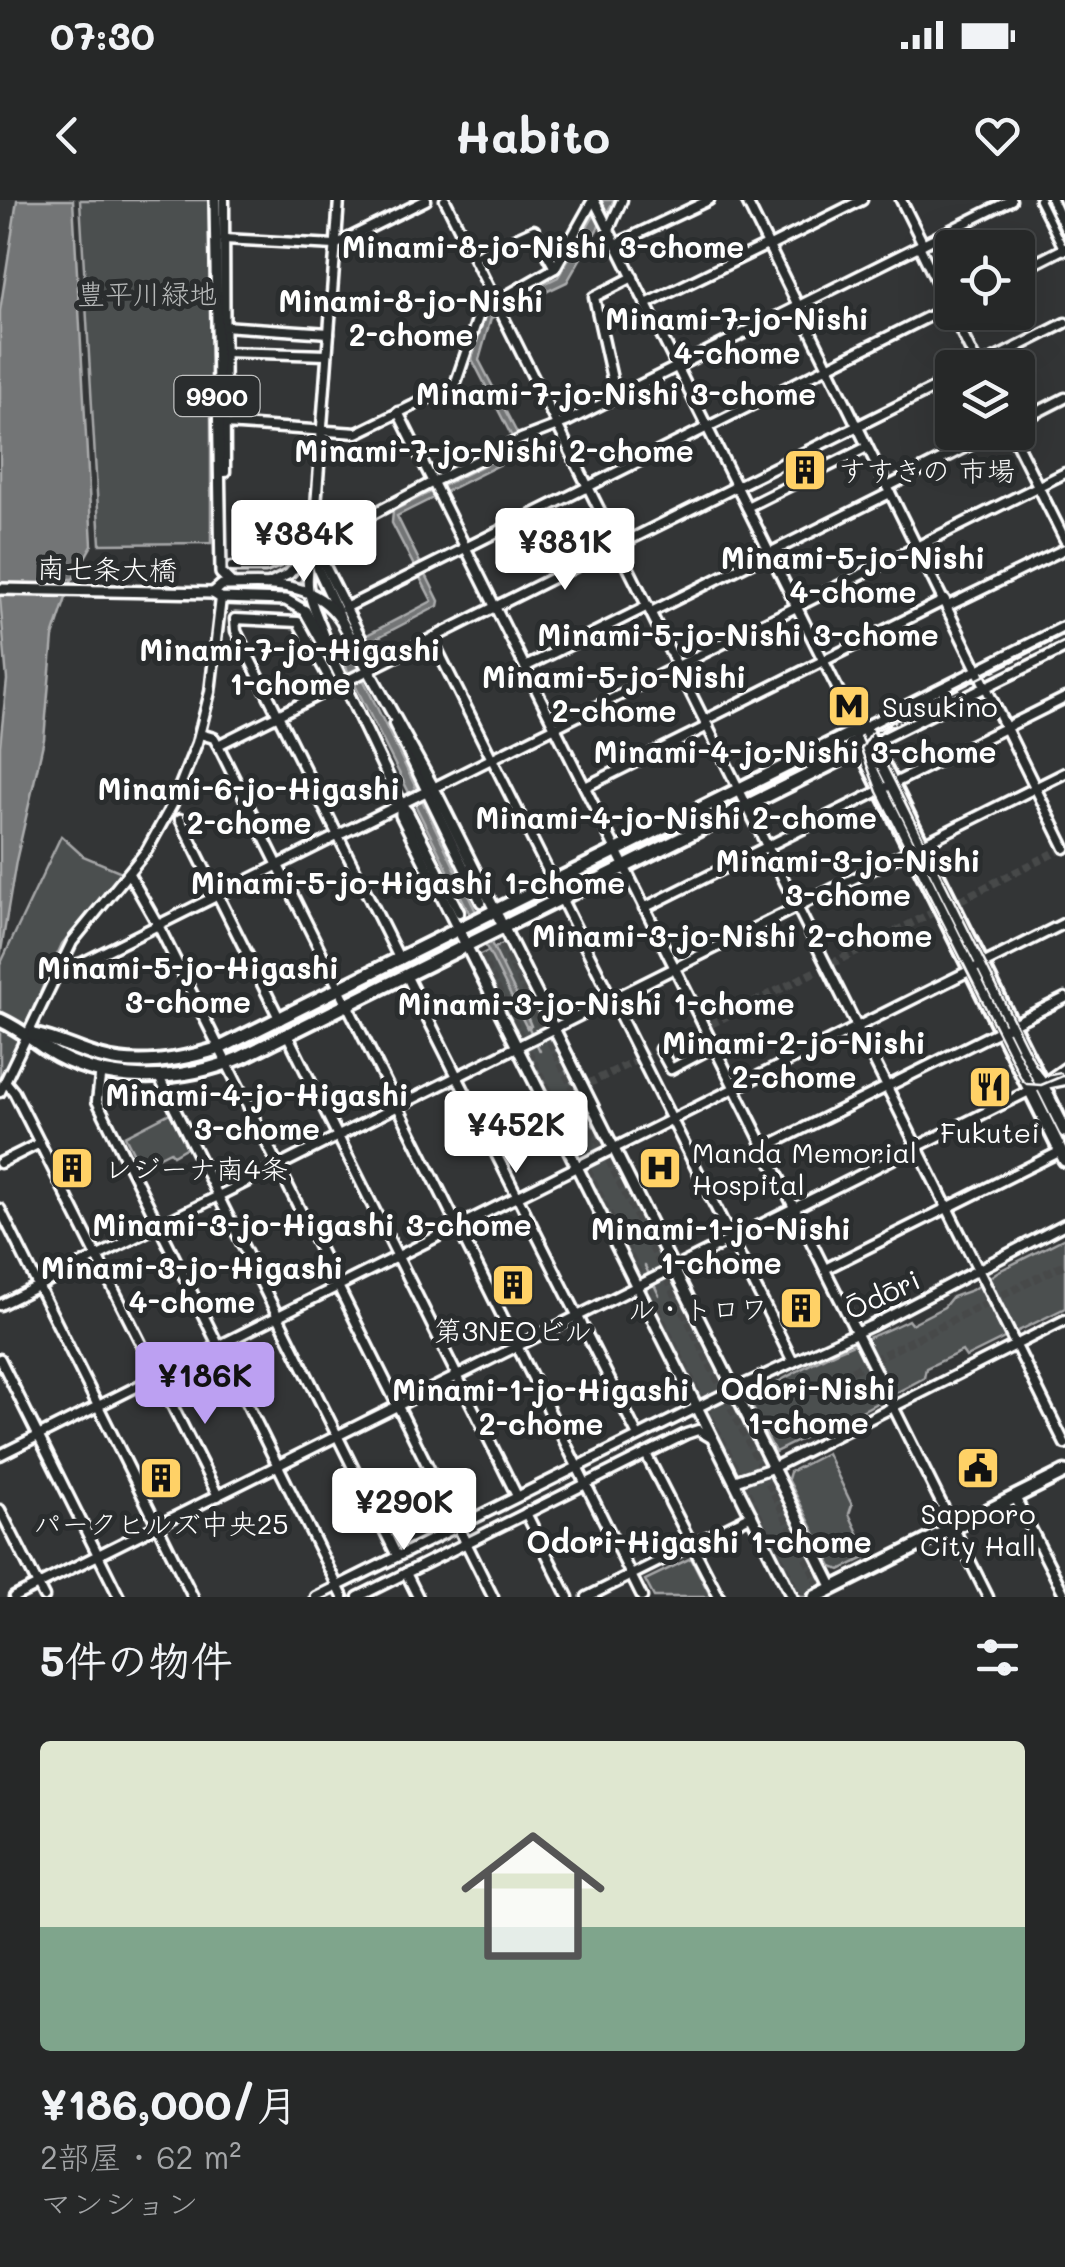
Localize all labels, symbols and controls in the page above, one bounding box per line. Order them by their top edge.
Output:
text: 07:30 [50,10,155,60]
text: Habito [455,106,610,164]
icon: back [40,108,95,163]
icon: heart [970,108,1025,163]
district label: Minami-8-jo-Nishi 3-chome [342,226,744,266]
map controls [935,230,1035,450]
button: locate [935,230,1035,330]
park label: 豊平川緑地 [77,275,217,311]
district label: Minami-8-jo-Nishi 2-chome [278,280,544,354]
district label: Minami-7-jo-Nishi 4-chome [605,298,869,372]
button: layers [935,350,1035,450]
district label: Minami-7-jo-Nishi 3-chome [416,373,816,413]
road number: 9900 [174,376,260,416]
district label: Minami-7-jo-Nishi 2-chome [294,430,694,470]
building icon: すすきの 市場 [782,447,828,493]
place label: すすきの 市場 [838,452,1015,488]
pin: ¥384K [234,500,374,585]
pin: ¥381K [495,508,635,593]
text: ¥384K [253,511,355,553]
text: ¥381K [517,519,613,561]
district label: Minami-5-jo-Nishi 4-chome [721,537,985,611]
street label: 南七条大橋 [37,549,177,587]
district label: Minami-5-jo-Nishi 3-chome [537,614,939,654]
district label: Minami-7-jo-Higashi 1-chome [139,629,441,703]
district label: Minami-5-jo-Nishi 2-chome [482,656,746,730]
metro station icon: Susukino [826,683,872,729]
place label: Susukino [882,688,998,724]
district label: Minami-4-jo-Nishi 3-chome [594,731,996,771]
district label: Minami-6-jo-Higashi 2-chome [98,768,400,842]
district label: Minami-4-jo-Nishi 2-chome [475,797,877,837]
district label: Minami-3-jo-Nishi 3-chome [715,840,981,914]
district label: Minami-5-jo-Higashi 1-chome [191,862,625,902]
district label: Minami-3-jo-Nishi 2-chome [532,915,932,955]
district label: Minami-5-jo-Higashi 3-chome [37,947,339,1021]
district label: Minami-3-jo-Nishi 1-chome [397,983,795,1023]
district label: Minami-2-jo-Nishi 2-chome [662,1022,926,1096]
restaurant icon: Fukutei [967,1064,1013,1110]
district label: Minami-4-jo-Higashi 3-chome [105,1074,409,1148]
pin: ¥452K [446,1091,586,1176]
text: ¥452K [467,1102,565,1144]
place label: Fukutei [940,1114,1040,1150]
place label: Manda Memorial Hospital [692,1134,917,1202]
building icon: レジーナ南4条 [49,1145,95,1191]
hospital icon: Manda Memorial Hospital [637,1145,683,1191]
place label: レジーナ南4条 [104,1150,288,1186]
district label: Minami-3-jo-Higashi 3-chome [92,1204,532,1244]
district label: Minami-1-jo-Nishi 1-chome [591,1208,851,1282]
district label: Minami-3-jo-Higashi 4-chome [41,1247,343,1321]
street label: Ōdōri [839,1261,925,1327]
building icon: 第3NEOビル [490,1262,536,1308]
building icon: ル・トロワ [778,1285,824,1331]
place label: ル・トロワ [628,1290,768,1326]
place label: 第3NEOビル [434,1312,592,1348]
pin: ¥186K [135,1342,275,1427]
text: ¥186K [157,1353,253,1395]
district label: Odori-Nishi 1-chome [720,1368,896,1442]
district label: Minami-1-jo-Higashi 2-chome [392,1369,690,1443]
public building icon: Sapporo City Hall [955,1445,1001,1491]
building icon: パークヒルズ中央25 [138,1455,184,1501]
pin: ¥290K [334,1468,474,1553]
text: ¥290K [354,1479,454,1521]
place label: Sapporo City Hall [920,1495,1036,1563]
place label: パークヒルズ中央25 [33,1505,289,1541]
district label: Odori-Higashi 1-chome [526,1521,872,1561]
icon: filters [970,1630,1025,1685]
text: 5件の物件 [40,1632,233,1687]
icon: home [443,1806,623,1986]
text: ¥186,000/月 [40,2076,298,2131]
text: 2部屋 · 62 m² [40,2135,241,2177]
text: マンション [40,2181,199,2223]

